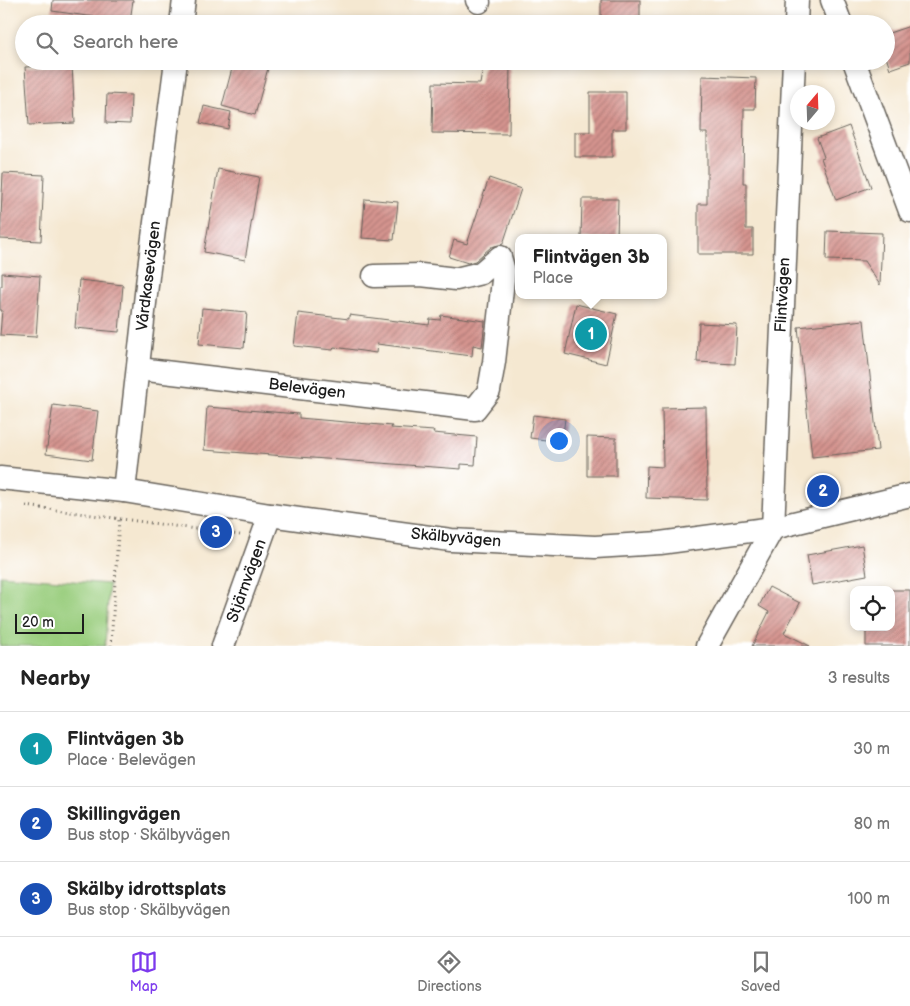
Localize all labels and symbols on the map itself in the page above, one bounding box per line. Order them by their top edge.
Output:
north arrow [790,85,835,130]
street label: Vårdkasevägen [133,220,165,332]
street label: Flintvägen [772,257,794,333]
pin: 1 [575,315,607,353]
street label: Belevägen [267,375,347,403]
your location [546,428,572,454]
pin: 2 [807,472,839,510]
pin: 3 [200,513,232,551]
street label: Skälbyvägen [410,525,502,551]
street label: Stjärnvägen [223,537,271,625]
scale bar [15,611,84,634]

